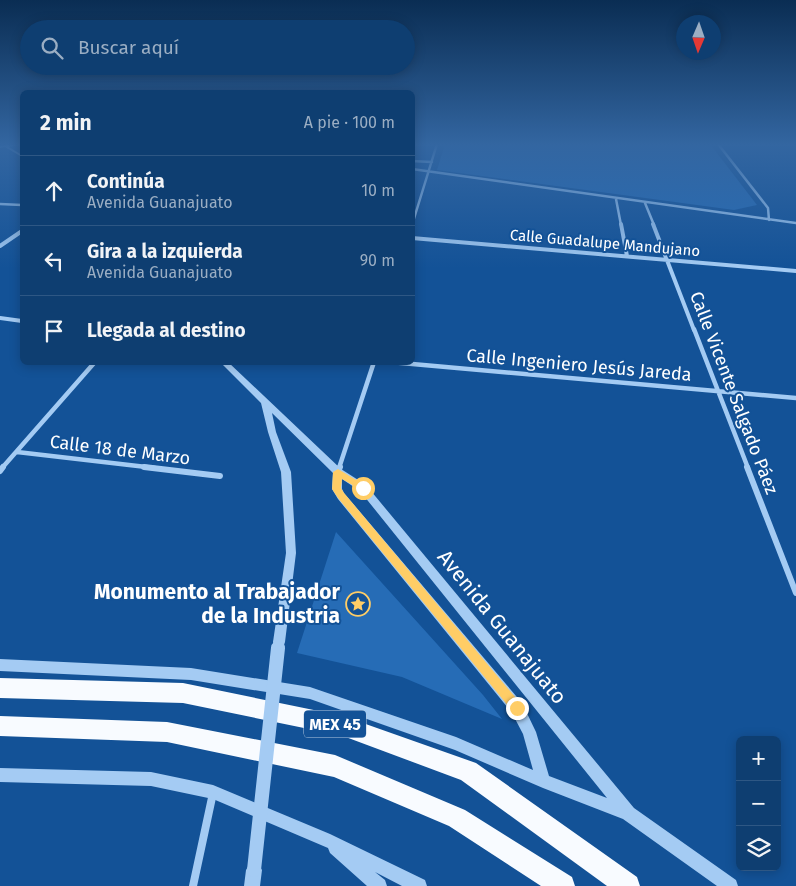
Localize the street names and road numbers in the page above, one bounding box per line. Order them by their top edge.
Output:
street label: Calle Guadalupe Mandujano [509,226,701,260]
street label: Calle Vicente Salgado Páez [685,289,783,498]
street label: Calle Ingeniero Jesús Jareda [466,344,692,386]
street label: Calle 18 de Marzo [49,430,191,470]
street label: Avenida Guanajuato [432,545,572,709]
road number: MEX 45 [304,711,366,738]

